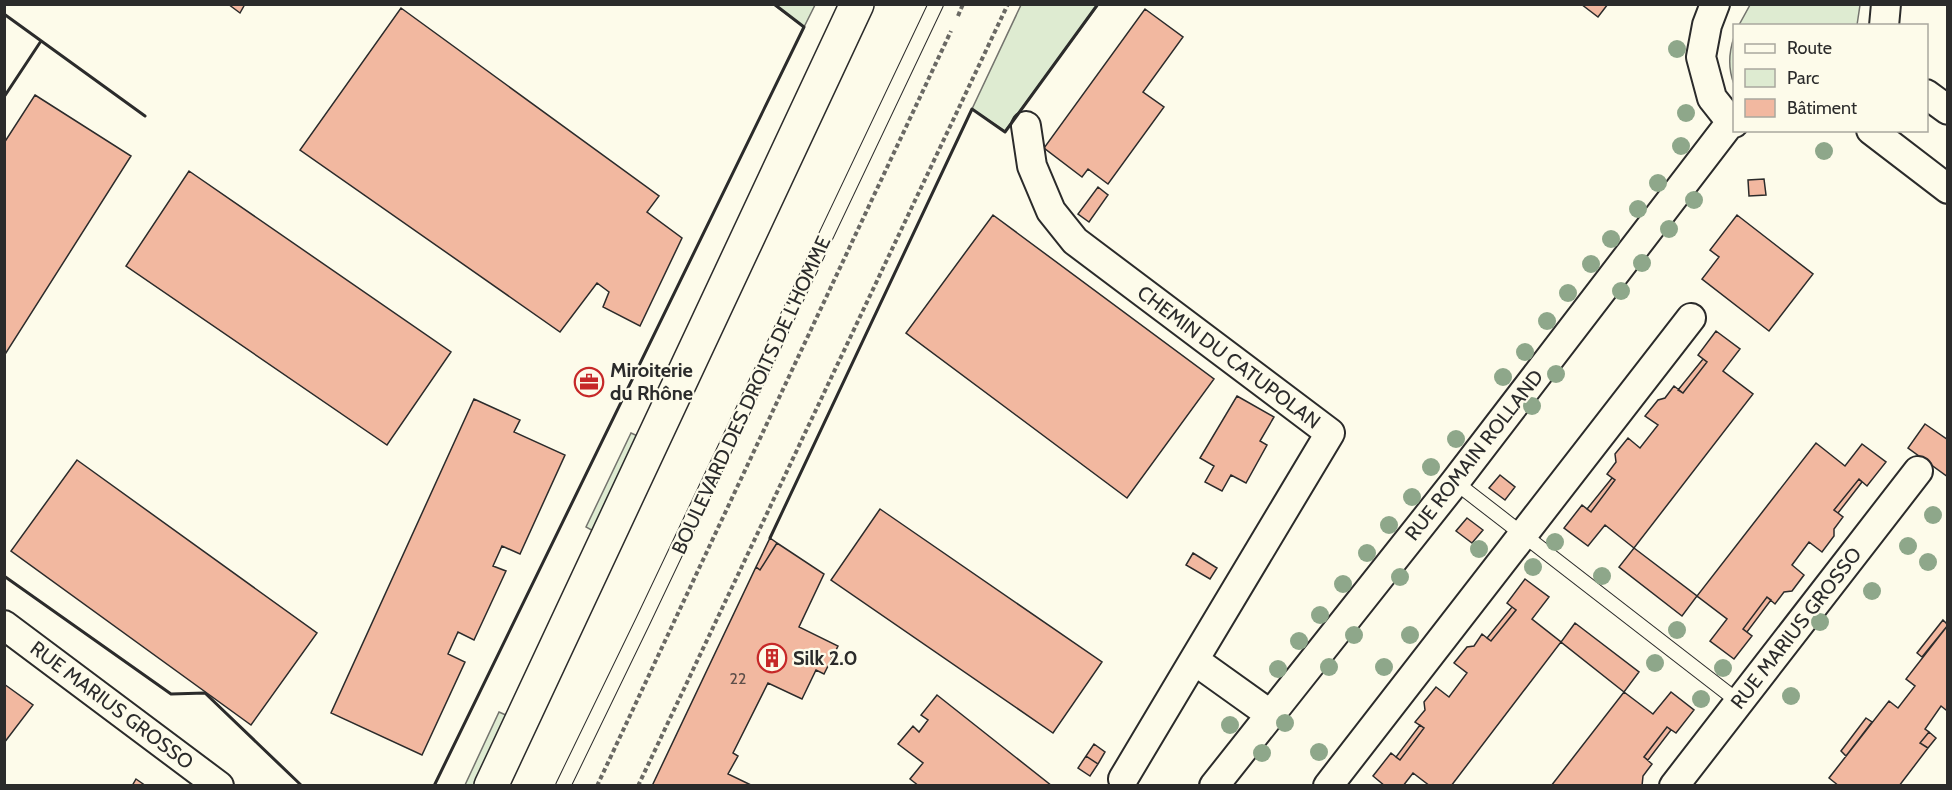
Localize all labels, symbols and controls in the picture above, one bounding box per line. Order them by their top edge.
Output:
legend [1733,24,1928,132]
text: Route [1787,37,1832,59]
text: Parc [1787,67,1819,89]
text: Bâtiment [1787,97,1857,119]
street label: BOULEVARD DES DROITS DE L'HOMME [667,232,835,558]
street label: CHEMIN DU CATUPOLAN [1133,280,1325,434]
place label: Miroiterie du Rhône [610,358,693,405]
street label: RUE ROMAIN ROLLAND [1400,365,1548,545]
office icon: Miroiterie du Rhône [573,366,605,398]
street label: RUE MARIUS GROSSO [1726,543,1866,713]
street label: RUE MARIUS GROSSO [26,636,198,774]
building icon: Silk 2.0 [756,642,788,674]
place label: Silk 2.0 [793,646,858,670]
house number: 22 [730,669,746,688]

